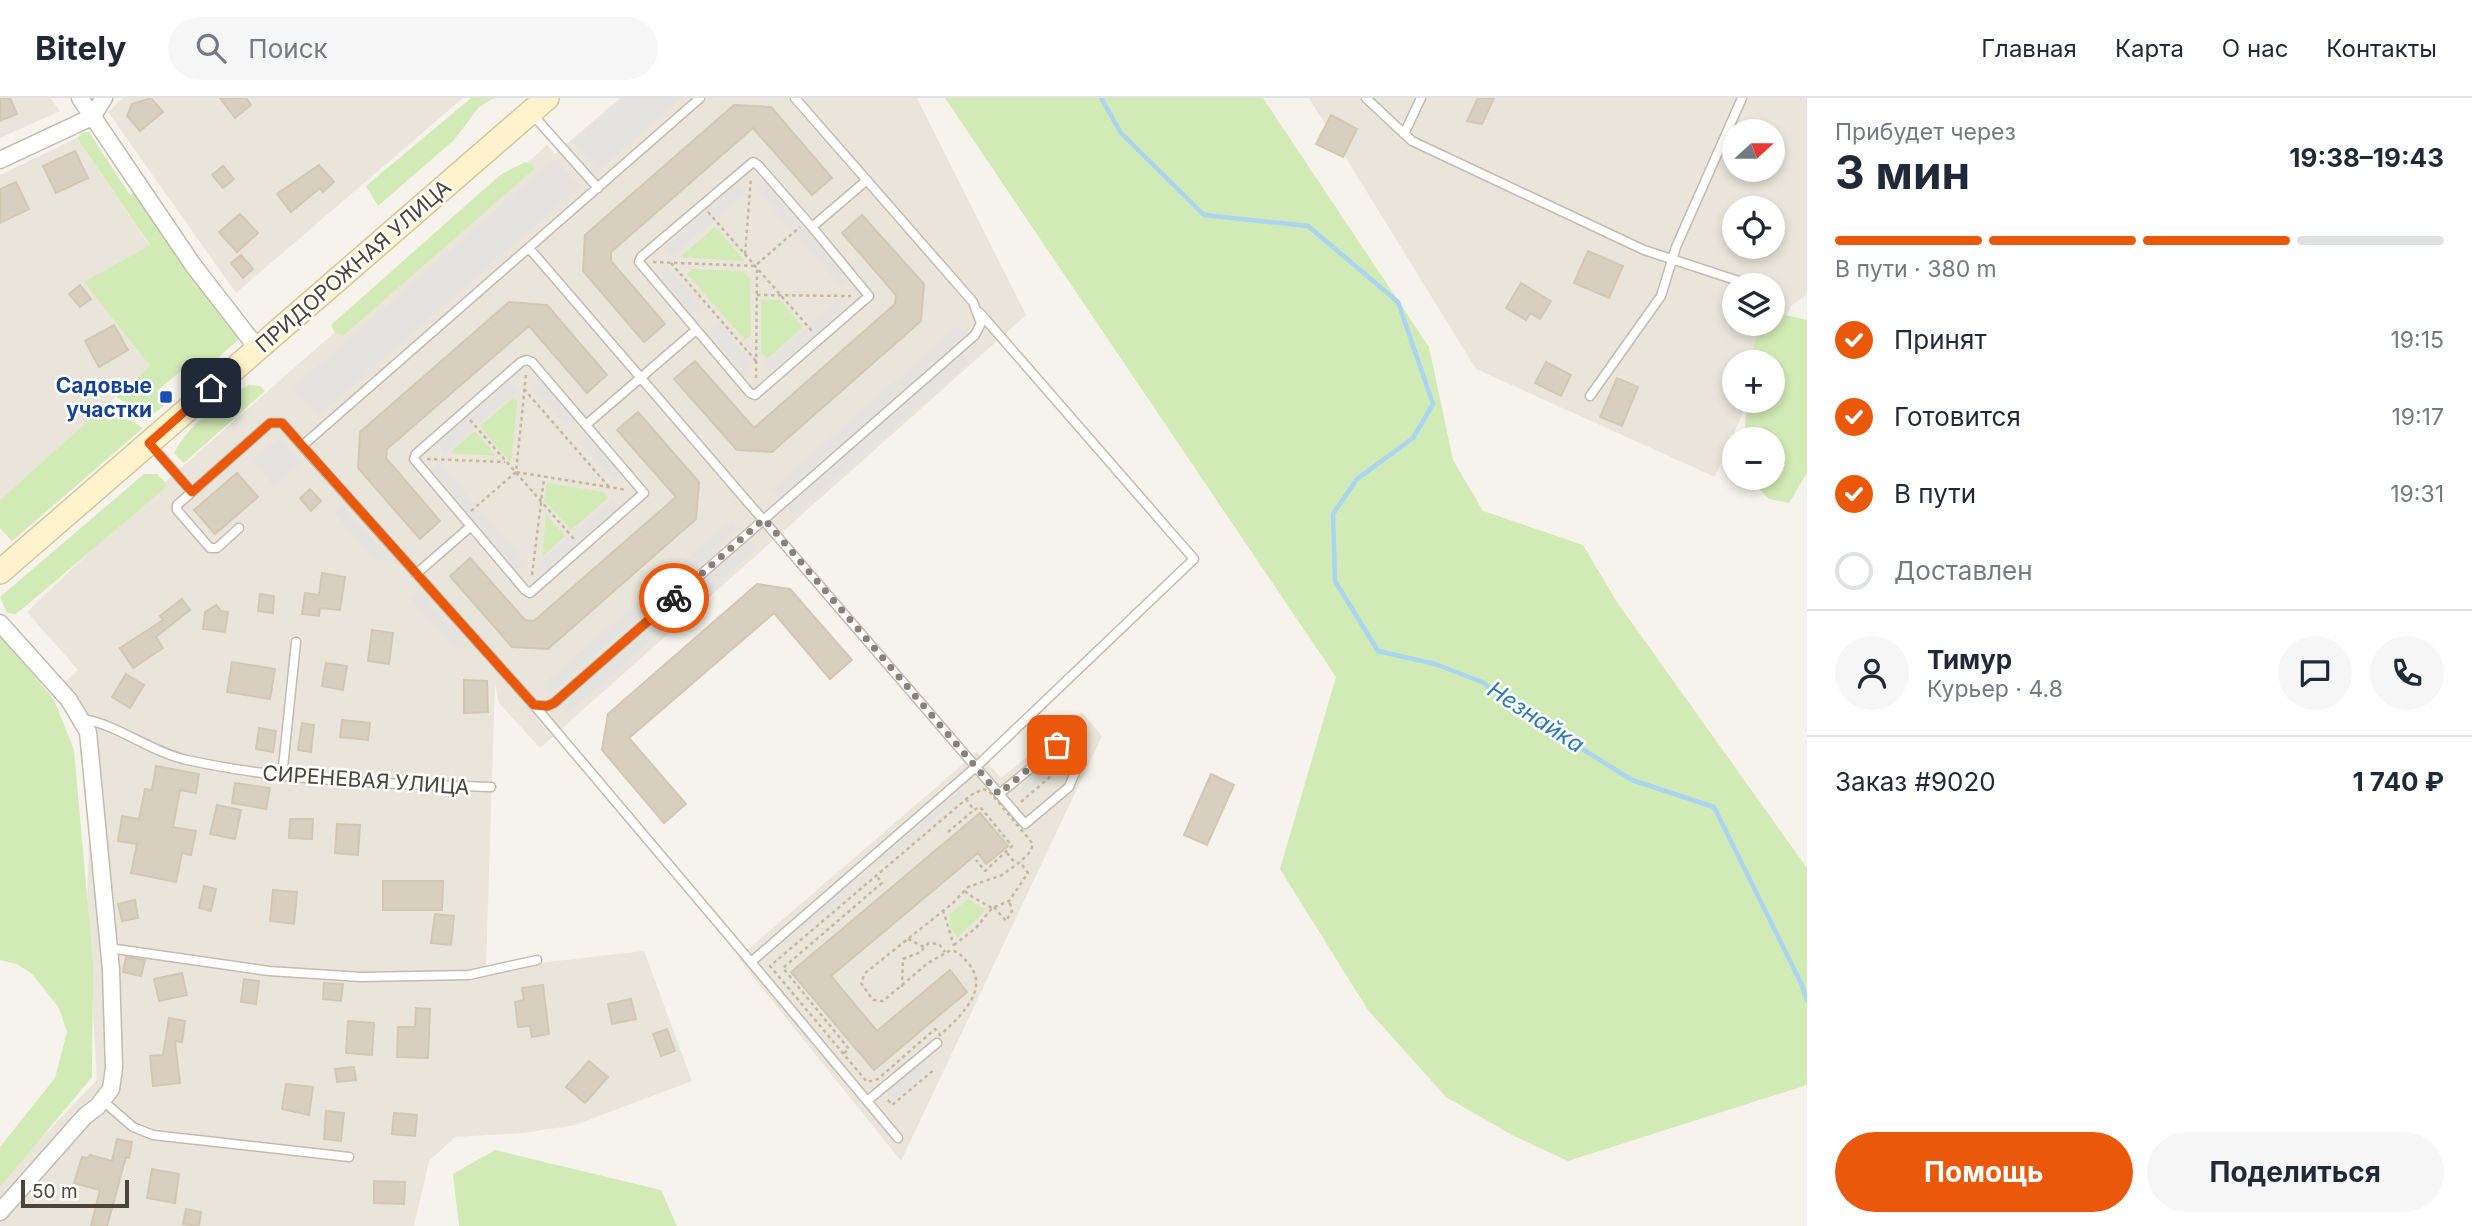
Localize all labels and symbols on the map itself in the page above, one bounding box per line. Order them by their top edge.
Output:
north arrow [1722,119,1785,182]
street label: ПРИДОРОЖНАЯ УЛИЦА [250,174,456,358]
pin [181,358,241,418]
place label: Садовые участки [56,373,152,422]
marker: Садовые участки [158,389,174,405]
courier [639,563,709,633]
water label: Незнайка [1482,675,1590,759]
pin [1027,715,1087,775]
street label: СИРЕНЕВАЯ УЛИЦА [262,760,470,800]
scale bar [21,1177,130,1209]

